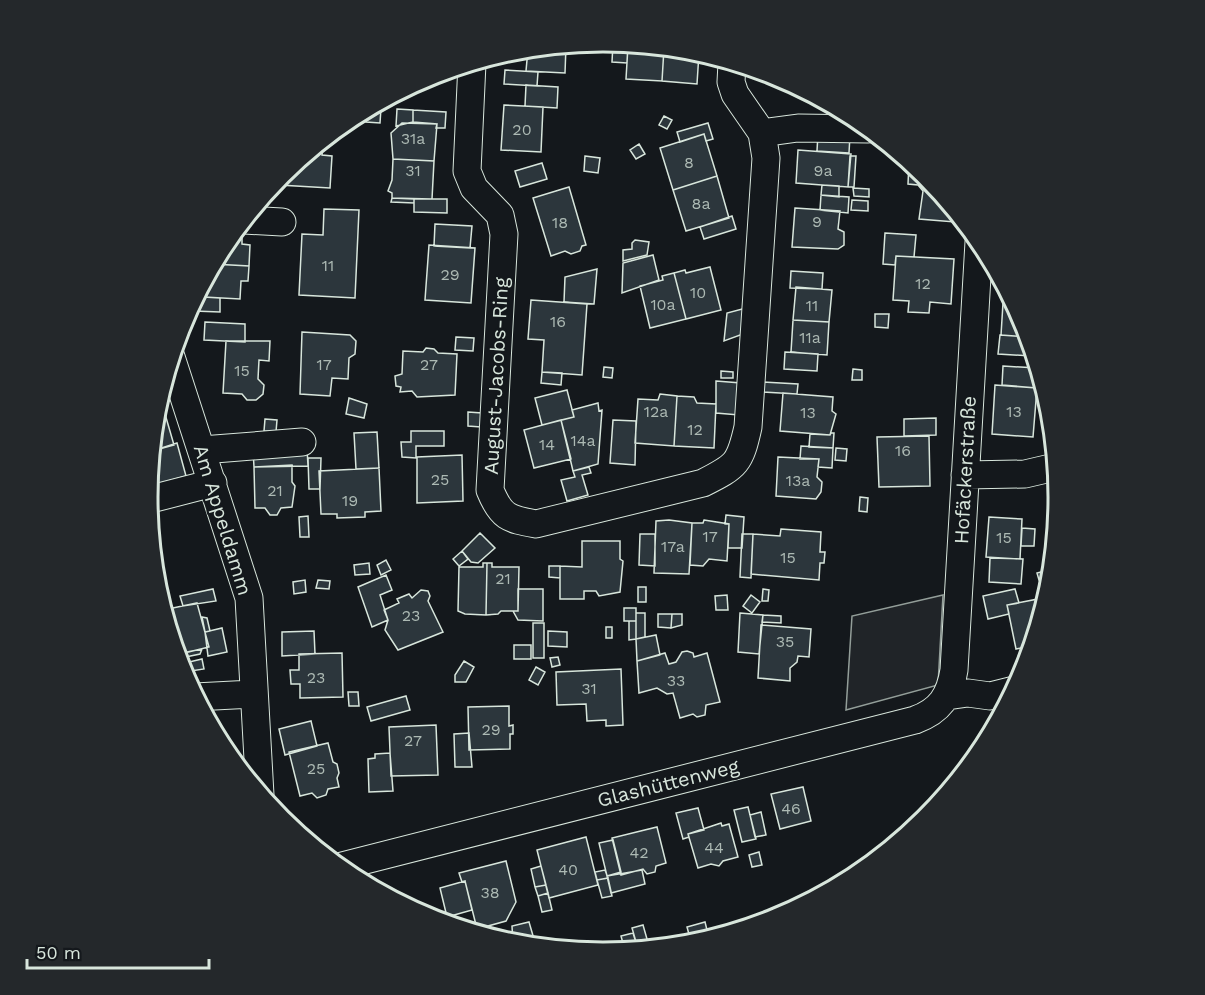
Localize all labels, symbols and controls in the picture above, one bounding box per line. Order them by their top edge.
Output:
house number: 20 [512,120,532,139]
house number: 31a [401,129,425,148]
house number: 8 [684,153,694,172]
house number: 31 [405,161,421,180]
house number: 9a [814,161,832,180]
house number: 8a [692,194,710,213]
house number: 9 [812,212,822,231]
house number: 18 [552,213,568,232]
house number: 11 [322,256,334,275]
house number: 29 [440,265,460,284]
house number: 12 [915,274,931,293]
street label: August-Jacobs-Ring [479,276,513,475]
house number: 10 [690,283,706,302]
house number: 10a [650,295,676,314]
house number: 11 [806,296,818,315]
house number: 16 [550,312,566,331]
house number: 11a [799,328,821,347]
house number: 17 [316,355,332,374]
house number: 27 [420,355,438,374]
house number: 15 [234,361,250,380]
street label: Hofäckerstraße [949,395,981,545]
house number: 12a [644,402,668,421]
house number: 13 [1006,402,1022,421]
house number: 13 [800,403,816,422]
house number: 12 [687,420,703,439]
house number: 14a [570,431,596,450]
house number: 14 [539,435,555,454]
house number: 16 [895,441,911,460]
street label: Am Appeldamm [189,442,257,598]
house number: 25 [431,470,449,489]
house number: 13a [786,471,810,490]
house number: 21 [267,481,283,500]
house number: 19 [342,491,358,510]
house number: 17 [702,527,718,546]
house number: 15 [996,528,1012,547]
house number: 17a [661,537,685,556]
house number: 15 [780,548,796,567]
house number: 21 [495,569,511,588]
house number: 23 [402,606,420,625]
house number: 35 [776,632,794,651]
house number: 23 [307,668,325,687]
house number: 33 [667,671,685,690]
house number: 31 [581,679,597,698]
house number: 29 [481,720,501,739]
house number: 27 [404,731,422,750]
street label: Glashüttenweg [595,754,742,812]
house number: 25 [307,759,325,778]
house number: 46 [781,799,801,818]
house number: 44 [704,838,724,857]
house number: 42 [629,843,649,862]
house number: 40 [558,860,578,879]
house number: 38 [480,883,500,902]
scale bar [27,932,208,970]
text: 50 m [36,942,81,963]

